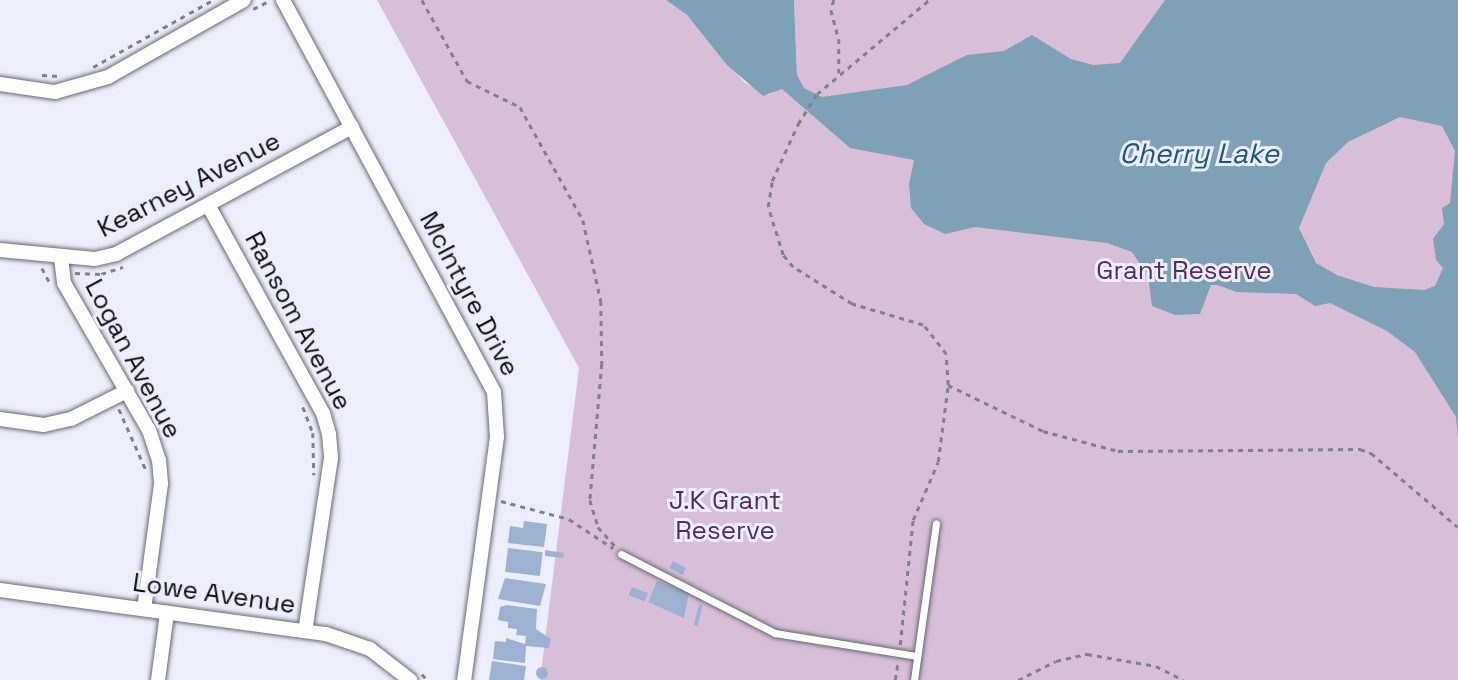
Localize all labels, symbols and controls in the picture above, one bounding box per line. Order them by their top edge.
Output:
street label: Kearney Avenue [92,125,286,245]
water label: Cherry Lake [1119,136,1279,170]
street label: McIntyre Drive [413,207,525,381]
street label: Ransom Avenue [238,226,358,416]
park label: Grant Reserve [1096,255,1272,287]
street label: Logan Avenue [78,274,188,444]
park label: J.K Grant Reserve [669,485,781,546]
street label: Lowe Avenue [130,567,298,621]

